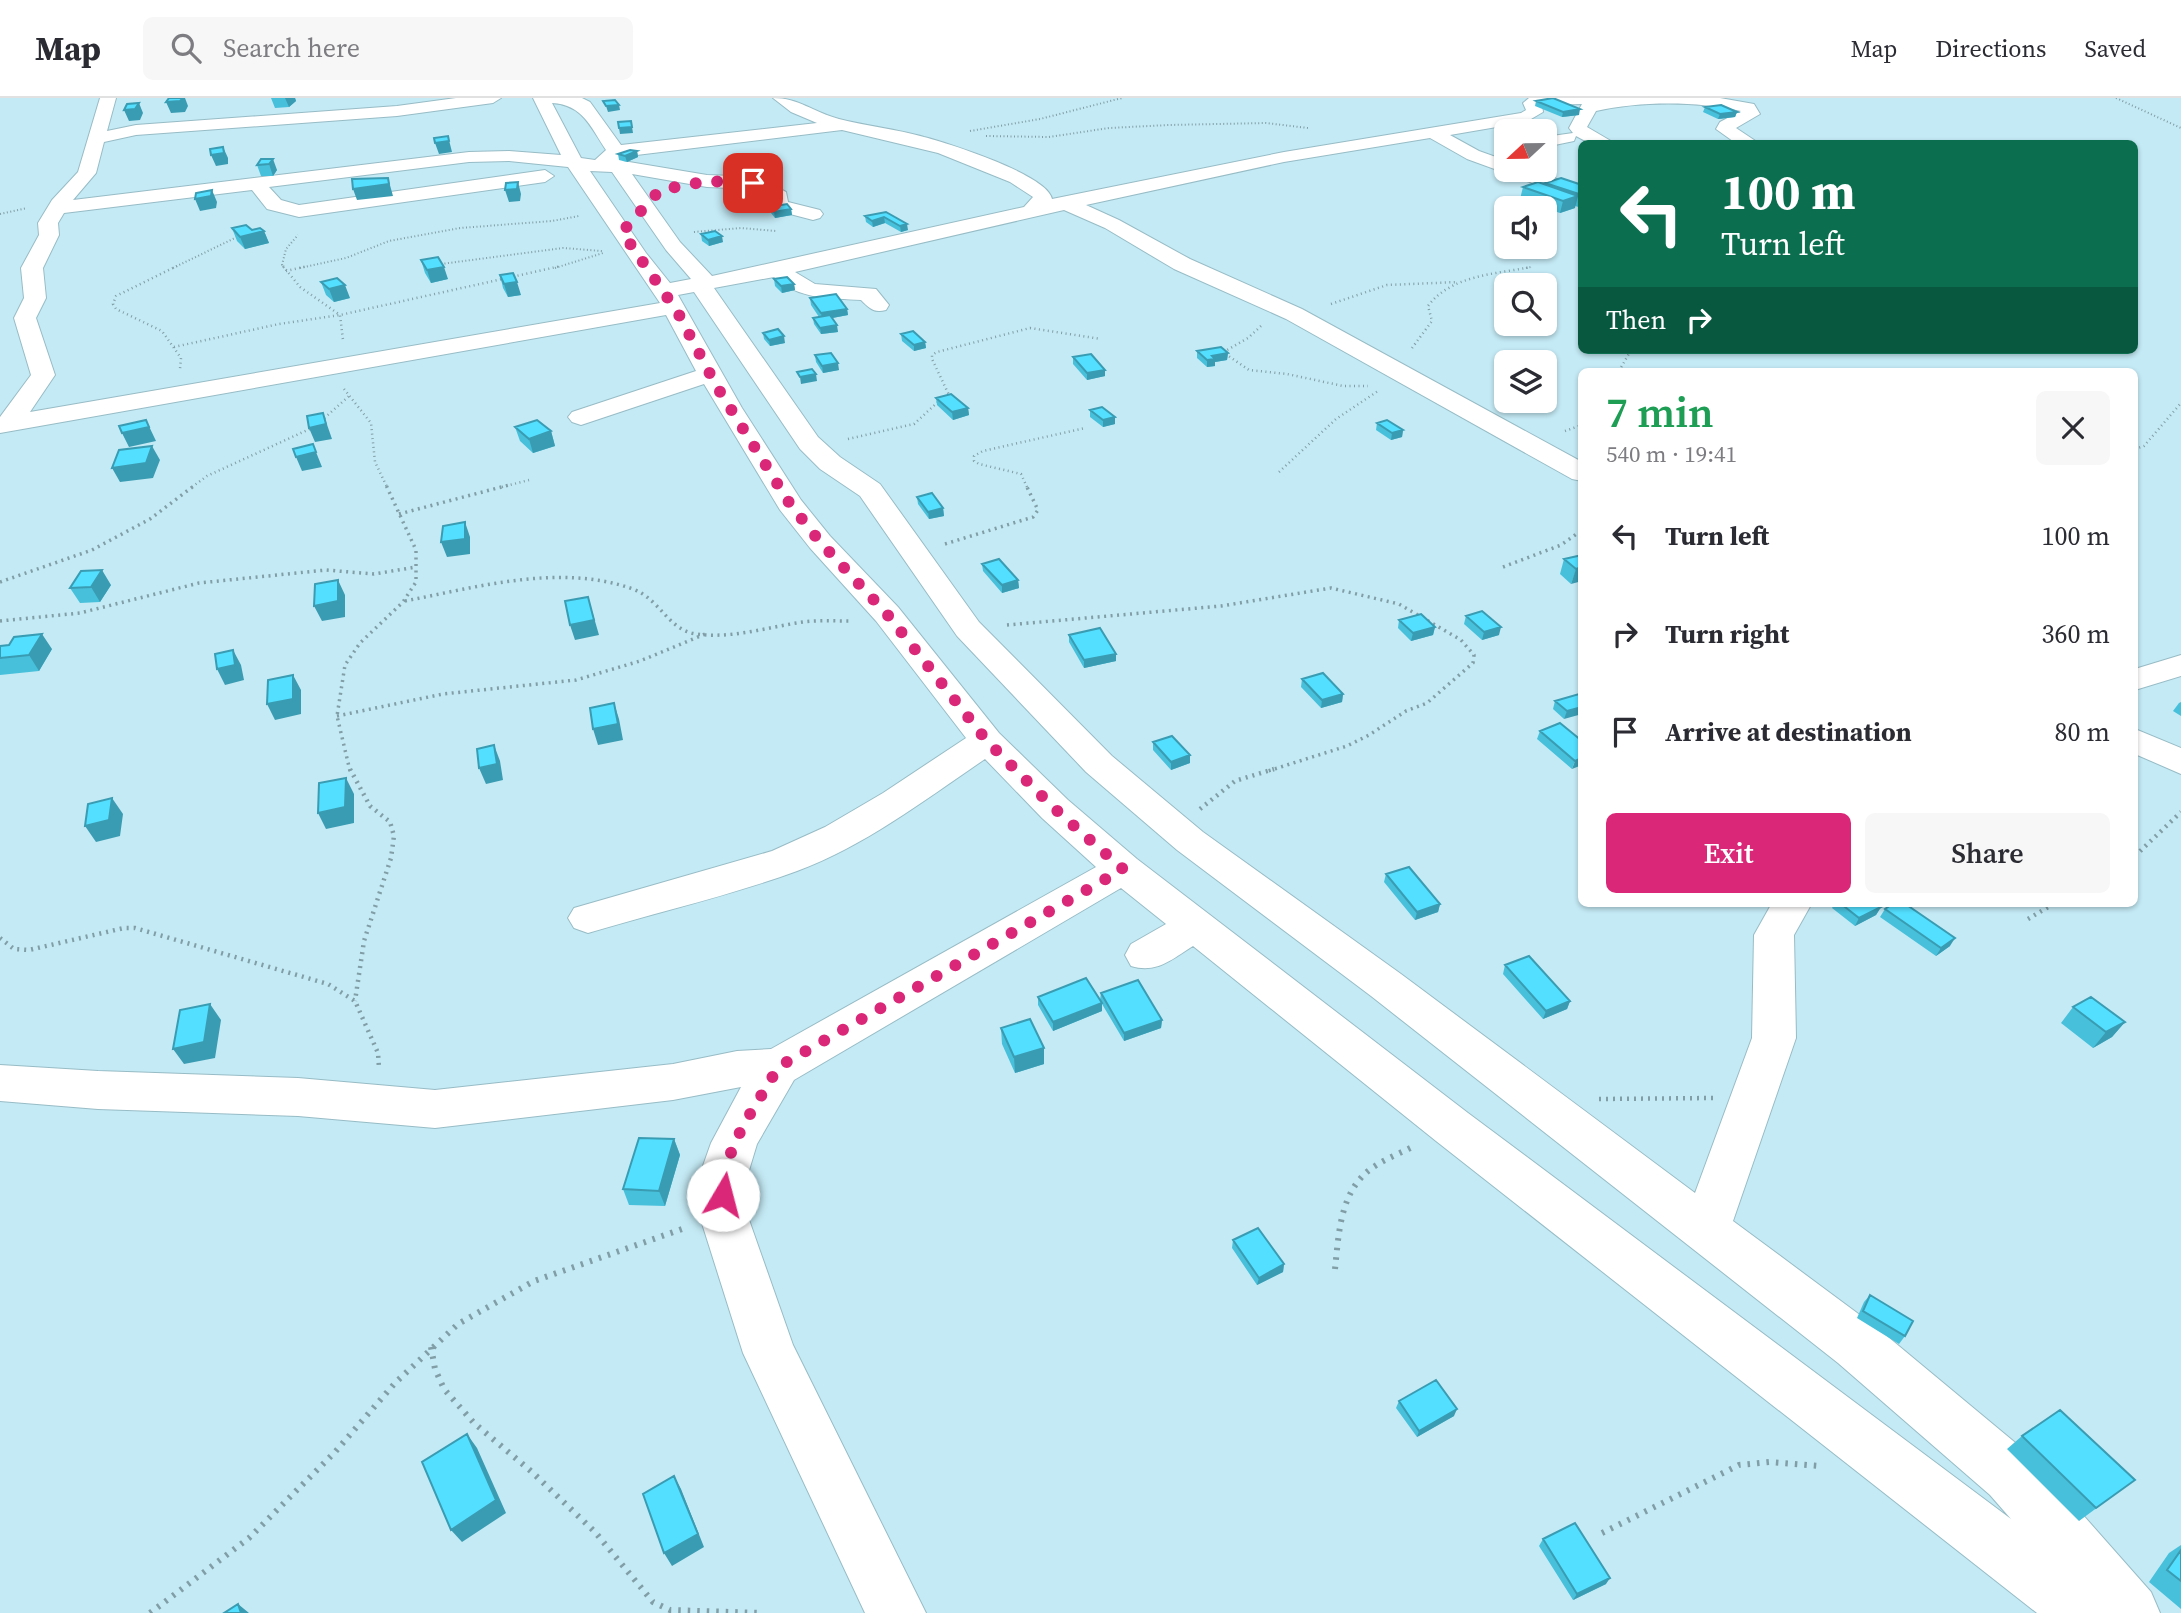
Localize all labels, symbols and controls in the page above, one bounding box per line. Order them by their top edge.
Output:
search box [143,17,633,80]
text: Map [35,26,101,71]
icon: search [167,29,205,67]
text: Search here [223,30,360,66]
text: Map [1850,32,1897,65]
text: Directions [1935,32,2046,65]
text: Saved [2084,32,2146,65]
north arrow [1494,119,1558,182]
map controls [1494,119,1557,413]
pin [723,153,783,213]
text: 100 m [1721,158,1856,225]
icon: arrive [734,164,772,202]
icon: left [1606,168,1697,259]
button: sound [1494,196,1557,259]
text: Turn left [1721,222,1845,266]
button: search [1494,273,1557,336]
icon: right [1680,301,1718,339]
text: Then [1606,302,1666,338]
button: layers [1494,350,1557,413]
text: 7 min [1606,383,1714,441]
button: close [2036,391,2110,465]
text: 540 m · 19:41 [1606,438,1737,470]
icon: left [1606,517,1644,555]
text: Turn left [1665,518,1769,554]
text: 100 m [2042,518,2110,554]
icon: right [1606,615,1644,653]
text: Turn right [1665,616,1789,652]
text: 360 m [2042,616,2110,652]
icon: arrive [1606,713,1644,751]
text: Arrive at destination [1665,714,1912,750]
text: 80 m [2055,714,2110,750]
button: Exit [1606,813,1851,893]
button: Share [1865,813,2110,893]
position arrow [686,1158,760,1232]

